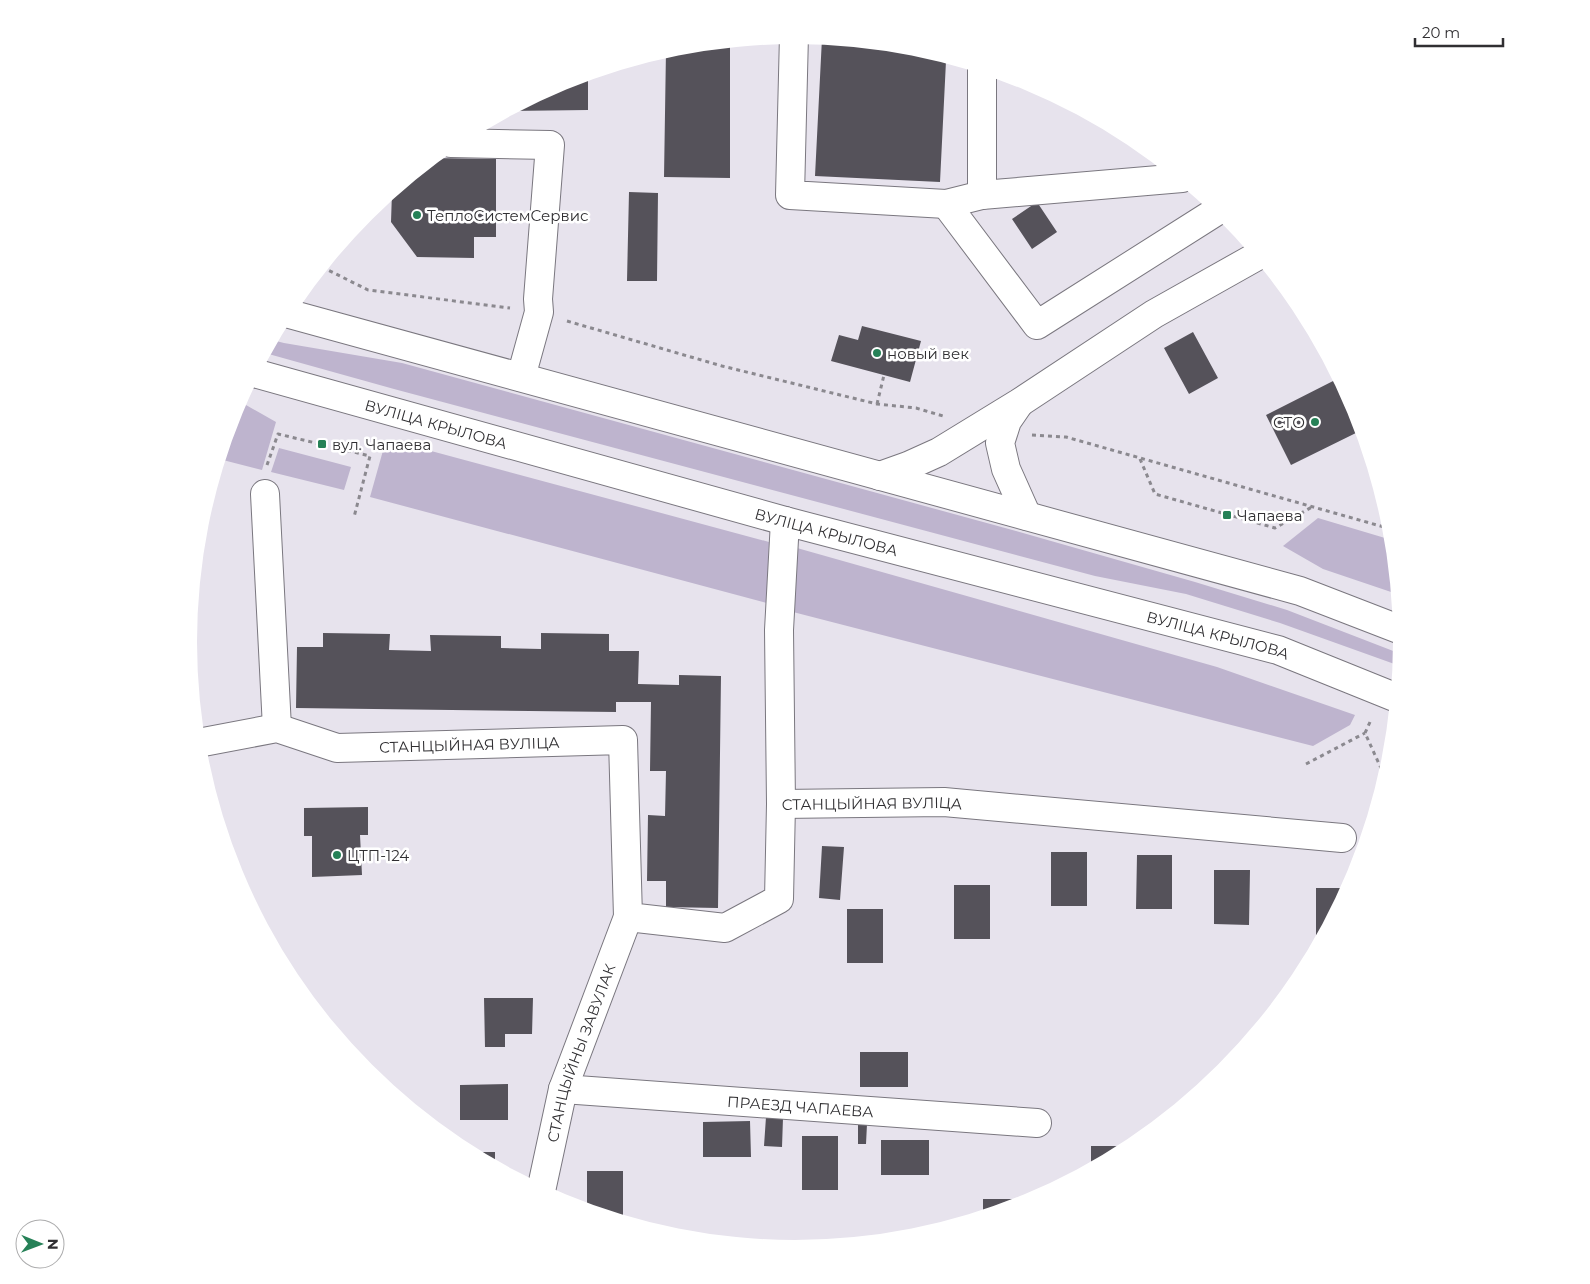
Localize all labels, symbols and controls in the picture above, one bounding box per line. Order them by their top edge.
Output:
scale bar [1415,15,1502,47]
text: 20 m [1422,23,1460,42]
place label: ТеплоСистемСервис [427,206,588,225]
marker: ТеплоСистемСервис [411,209,423,221]
place label: новый век [887,344,969,363]
marker: новый век [871,347,883,359]
street label: ВУЛІЦА КРЫЛОВА [363,395,509,453]
place label: СТО [1273,413,1305,432]
marker: СТО [1309,416,1321,428]
place label: вул. Чапаева [332,435,431,454]
marker: вул. Чапаева [316,438,328,450]
street label: ВУЛІЦА КРЫЛОВА [753,504,900,560]
place label: Чапаева [1237,506,1302,525]
marker: Чапаева [1221,509,1233,521]
street label: ВУЛІЦА КРЫЛОВА [1145,607,1292,663]
street label: СТАНЦЫЙНАЯ ВУЛІЦА [379,732,560,756]
street label: СТАНЦЫЙНАЯ ВУЛІЦА [782,792,963,813]
place label: ЦТП-124 [347,846,409,865]
marker: ЦТП-124 [331,849,343,861]
street label: СТАНЦЫЙНЫ ЗАВУЛАК [542,960,619,1144]
street label: ПРАЕЗД ЧАПАЕВА [727,1091,874,1121]
north arrow [15,1219,65,1269]
text: N [44,1238,62,1250]

